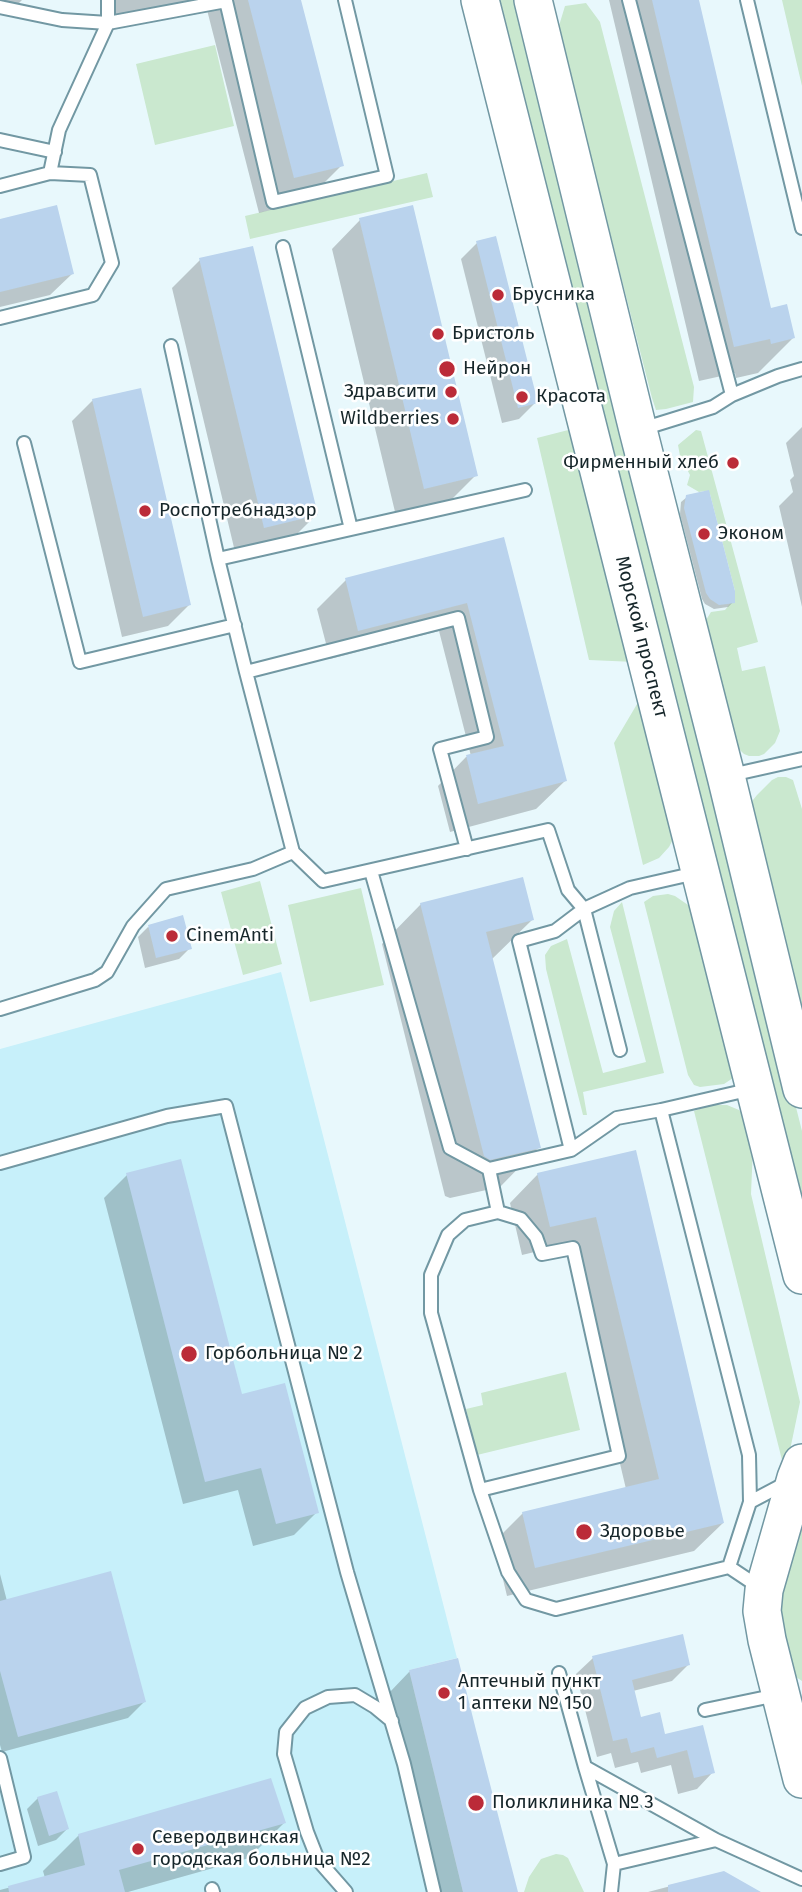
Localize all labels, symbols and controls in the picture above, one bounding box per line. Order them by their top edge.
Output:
place label: Брусника [512,284,595,306]
marker: Брусника [490,287,506,303]
place label: Бристоль [452,323,535,345]
marker: Бристоль [430,326,446,342]
place label: Нейрон [463,358,531,380]
marker: Нейрон [437,359,457,379]
place label: Здравсити [344,381,437,403]
marker: Здравсити [443,384,459,400]
place label: Красота [536,386,606,408]
marker: Красота [514,389,530,405]
place label: Wildberries [340,408,439,430]
marker: Wildberries [445,411,461,427]
place label: Фирменный хлеб [563,452,719,474]
marker: Фирменный хлеб [725,455,741,471]
place label: Роспотребнадзор [159,500,317,522]
marker: Роспотребнадзор [137,503,153,519]
place label: Эконом [718,523,784,545]
marker: Эконом [696,526,712,542]
street label: Морской проспект [610,554,672,720]
place label: CinemAnti [186,925,274,947]
marker: CinemAnti [164,928,180,944]
place label: Горбольница № 2 [205,1343,363,1365]
marker: Горбольница № 2 [179,1344,199,1364]
place label: Здоровье [600,1521,685,1543]
marker: Здоровье [574,1522,594,1542]
place label: Аптечный пункт 1 аптеки № 150 [458,1671,601,1715]
marker: Аптечный пункт 1 аптеки № 150 [436,1685,452,1701]
place label: Поликлиника № 3 [492,1792,654,1814]
marker: Поликлиника № 3 [466,1793,486,1813]
place label: Северодвинская городская больница №2 [152,1827,371,1871]
marker: Северодвинская городская больница №2 [130,1841,146,1857]

